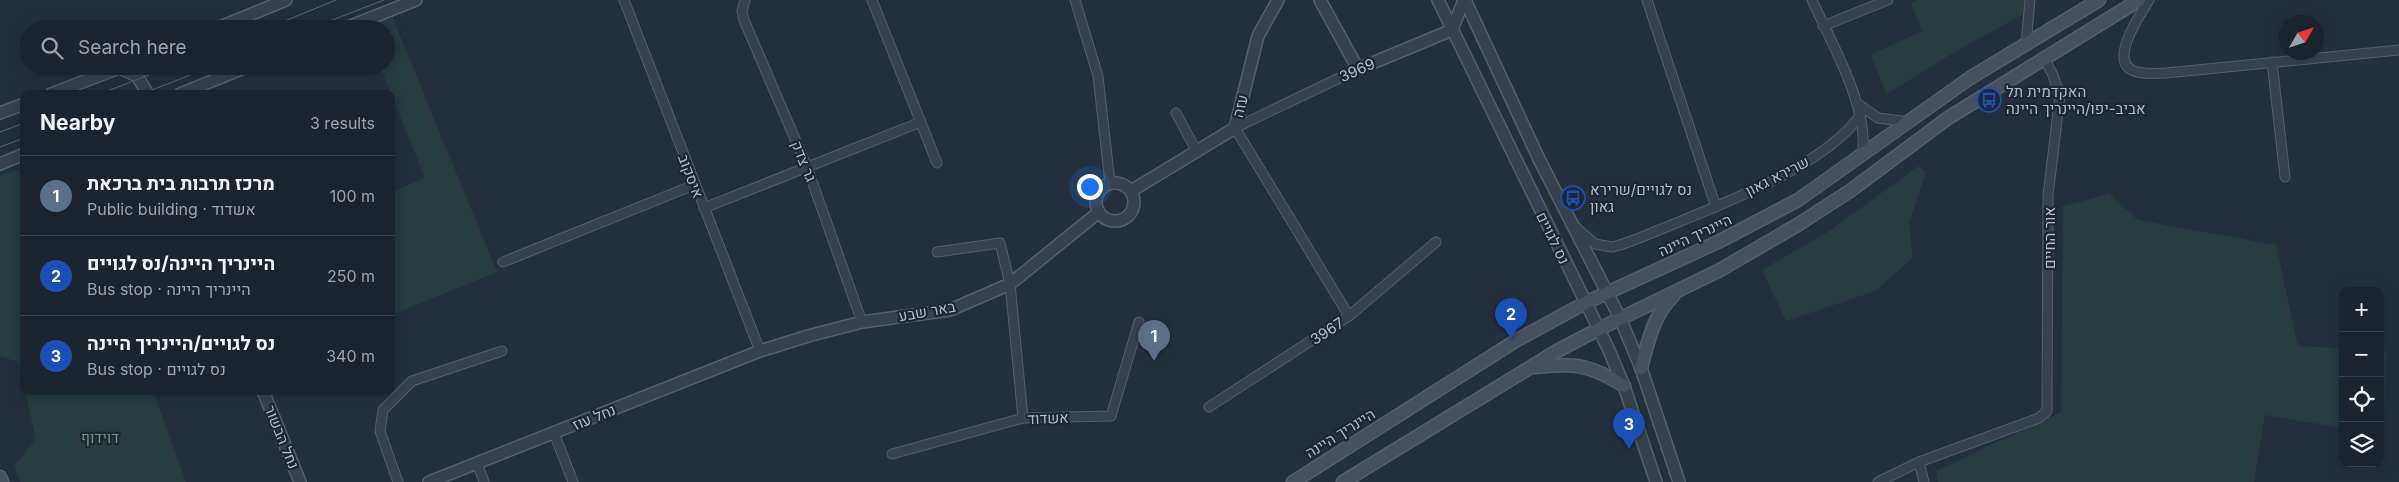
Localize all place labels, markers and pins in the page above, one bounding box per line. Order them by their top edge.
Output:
place label: האקדמית תל אביב-יפו/היינריך היינה [2006,82,2146,118]
bus stop icon: האקדמית תל אביב-יפו/היינריך היינה [1976,87,2002,113]
place label: נס לגויים/שרירא גאון [1590,180,1692,216]
bus stop icon: נס לגויים/שרירא גאון [1560,185,1586,211]
pin: 2 [1495,298,1527,339]
pin: 1 [1138,320,1170,361]
pin: 3 [1613,408,1645,449]

